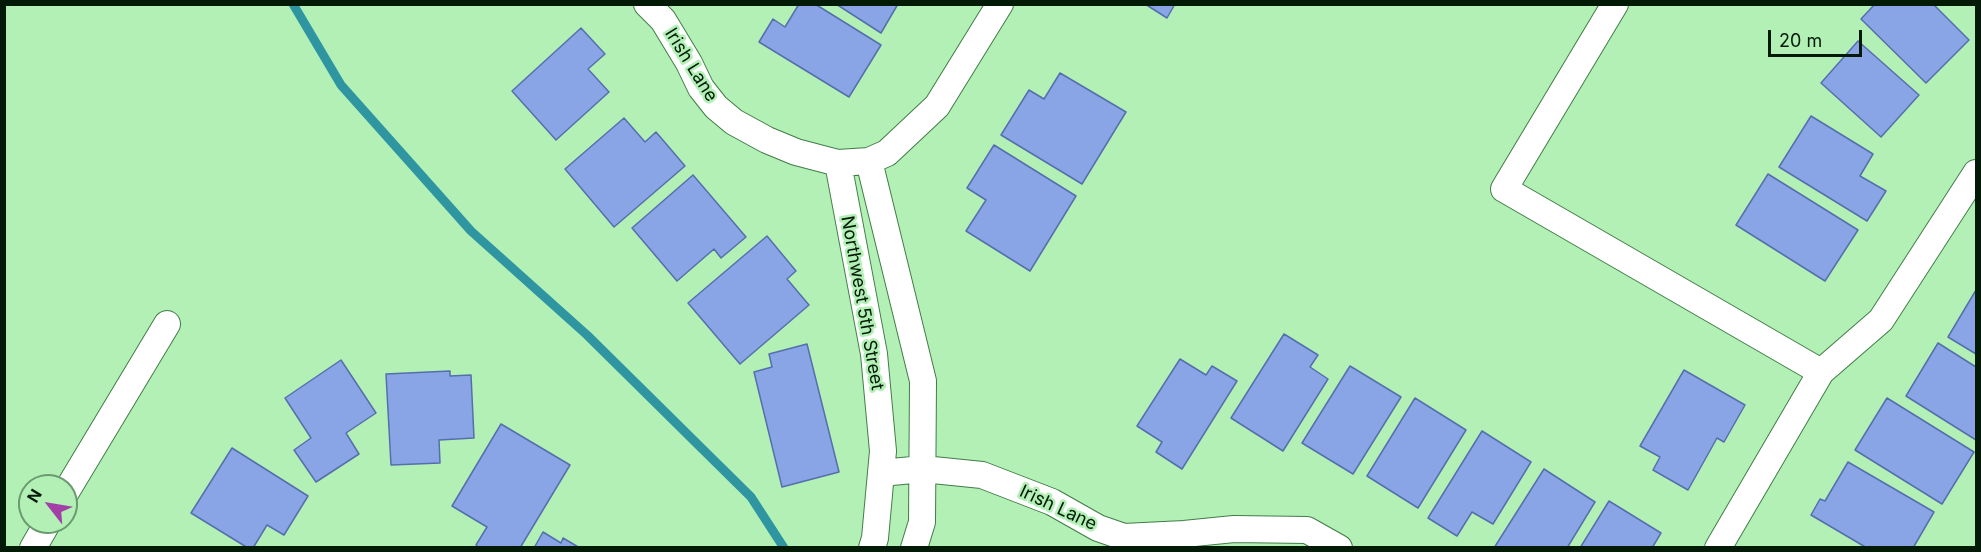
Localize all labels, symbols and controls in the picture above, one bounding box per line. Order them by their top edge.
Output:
scale bar [1771,18,1866,56]
street label: Irish Lane [660,24,722,106]
text: 20 m [1779,30,1822,51]
street label: Northwest 5th Street [836,214,888,392]
north arrow [18,474,78,534]
street label: Irish Lane [1016,481,1100,535]
text: N [23,485,46,506]

